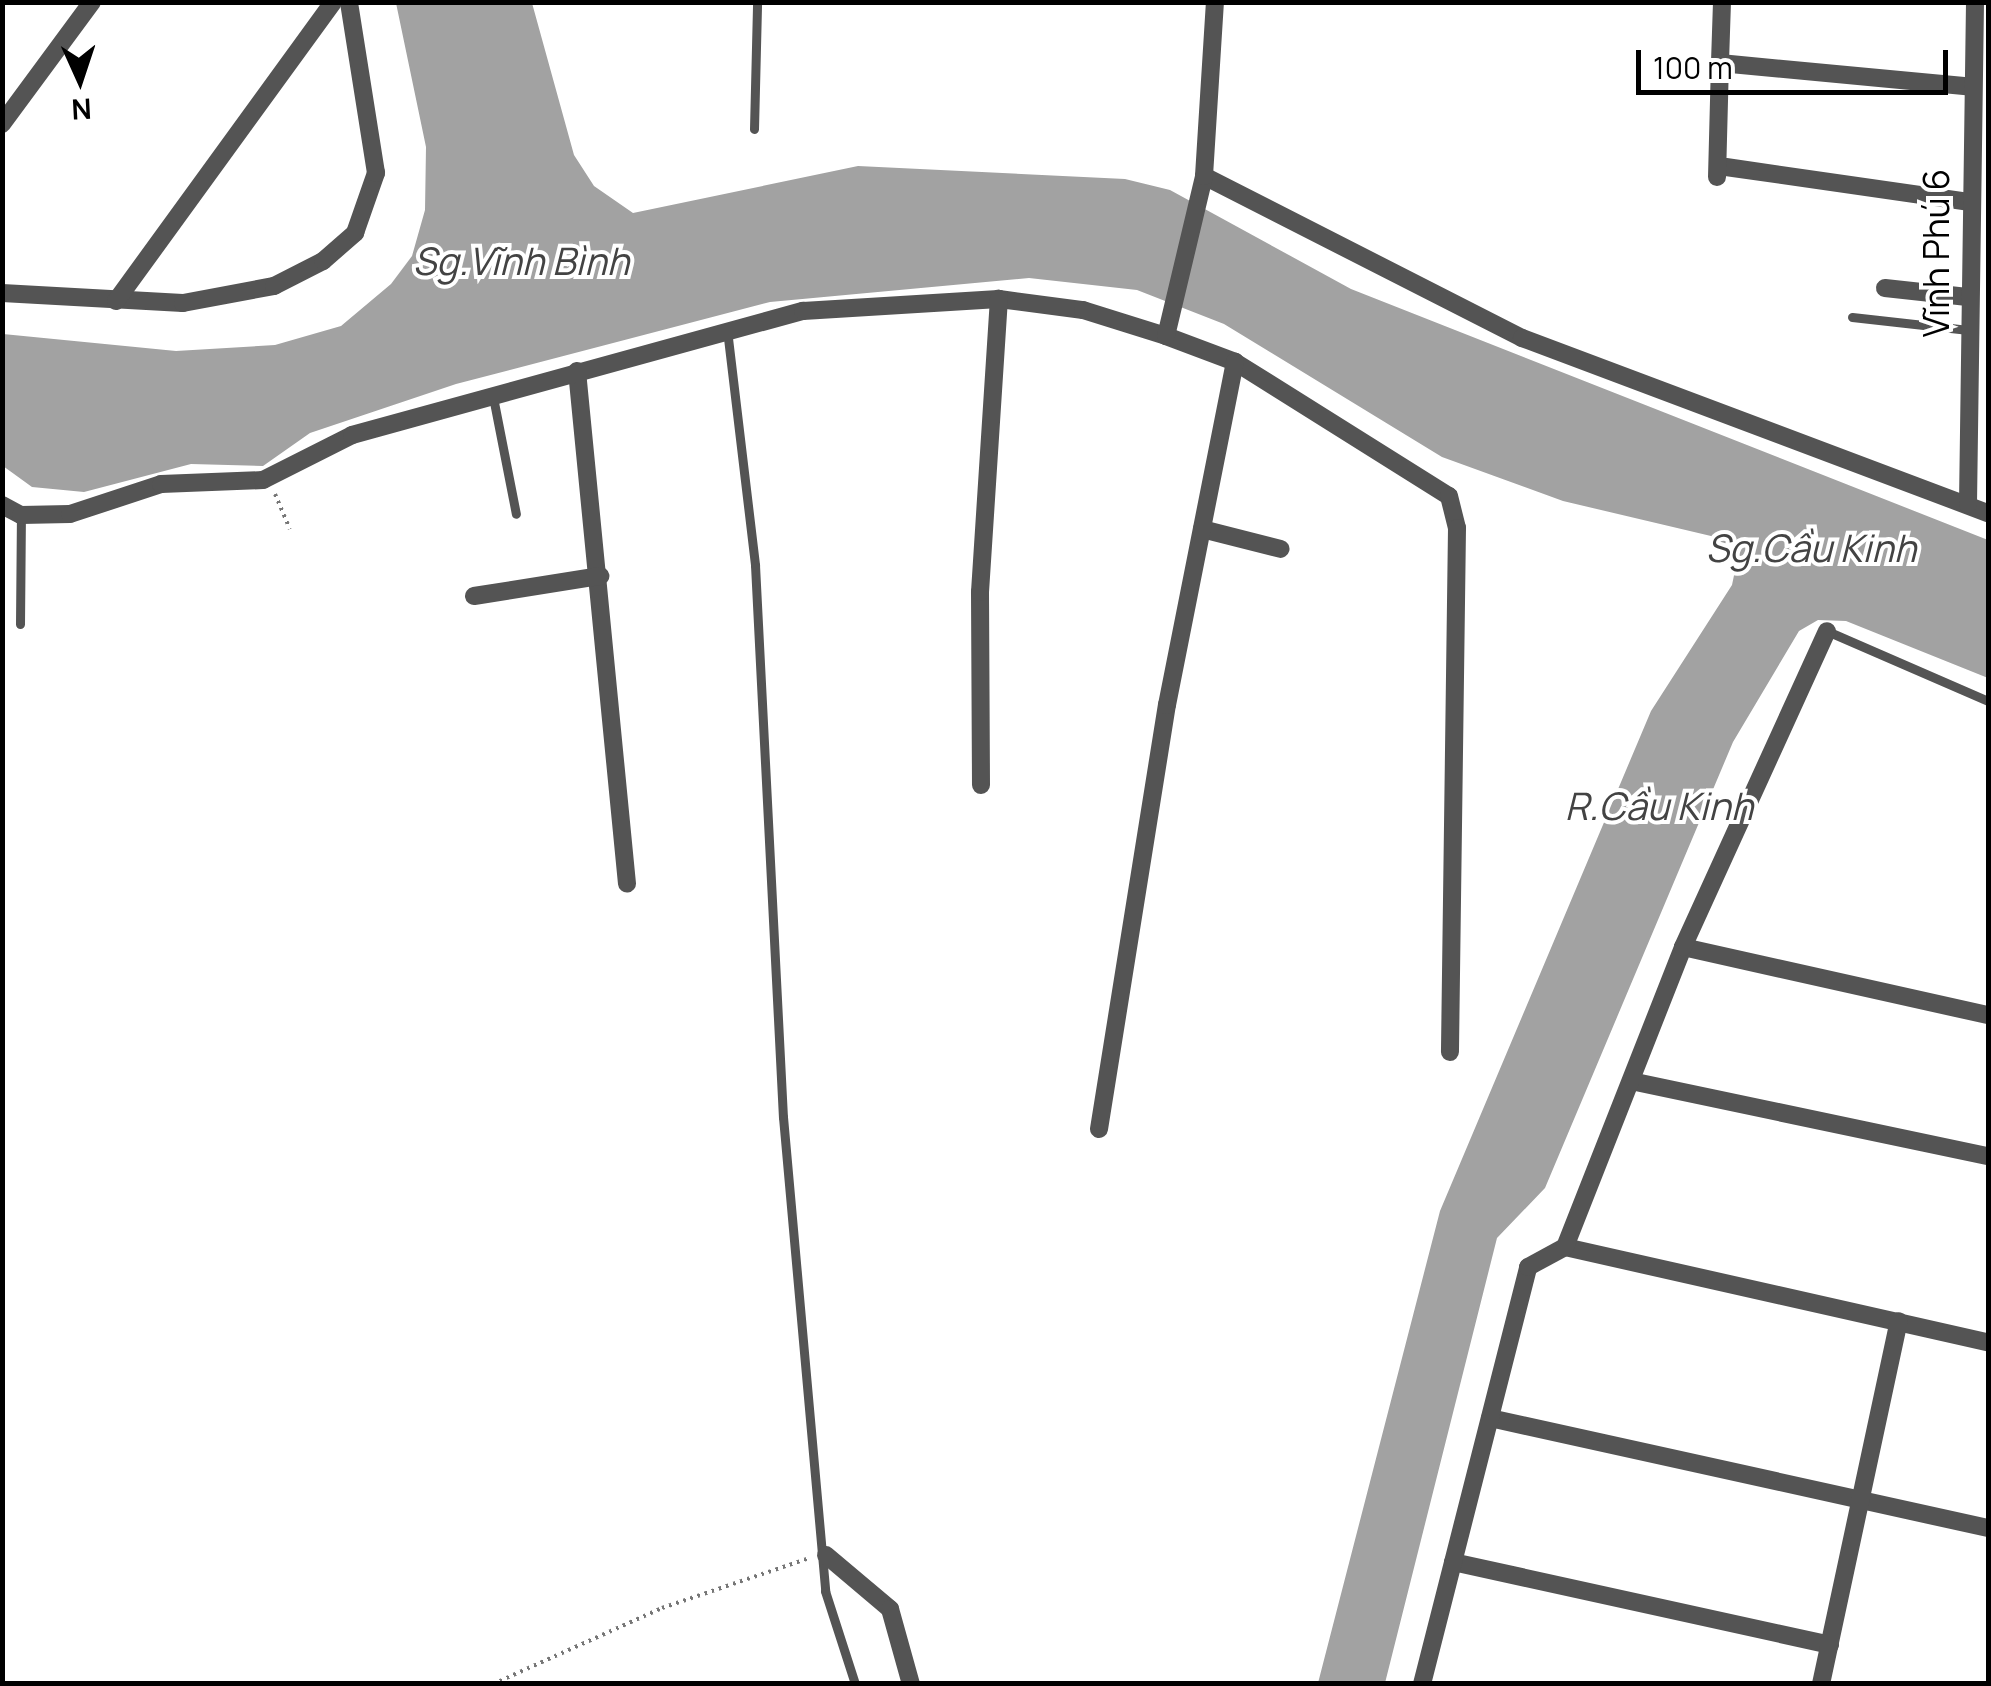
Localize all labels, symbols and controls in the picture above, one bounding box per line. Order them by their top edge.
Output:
north arrow [30,30,130,130]
scale bar [1641,30,1954,92]
text: 100 m [1653,47,1733,88]
text: N [71,90,93,129]
street label: Vĩnh Phú 6 [1915,169,1957,337]
water label: Sg.Vĩnh Bình [413,238,629,284]
water label: Sg.Cầu Kinh [1706,525,1916,571]
water label: R.Cầu Kinh [1565,783,1753,829]

